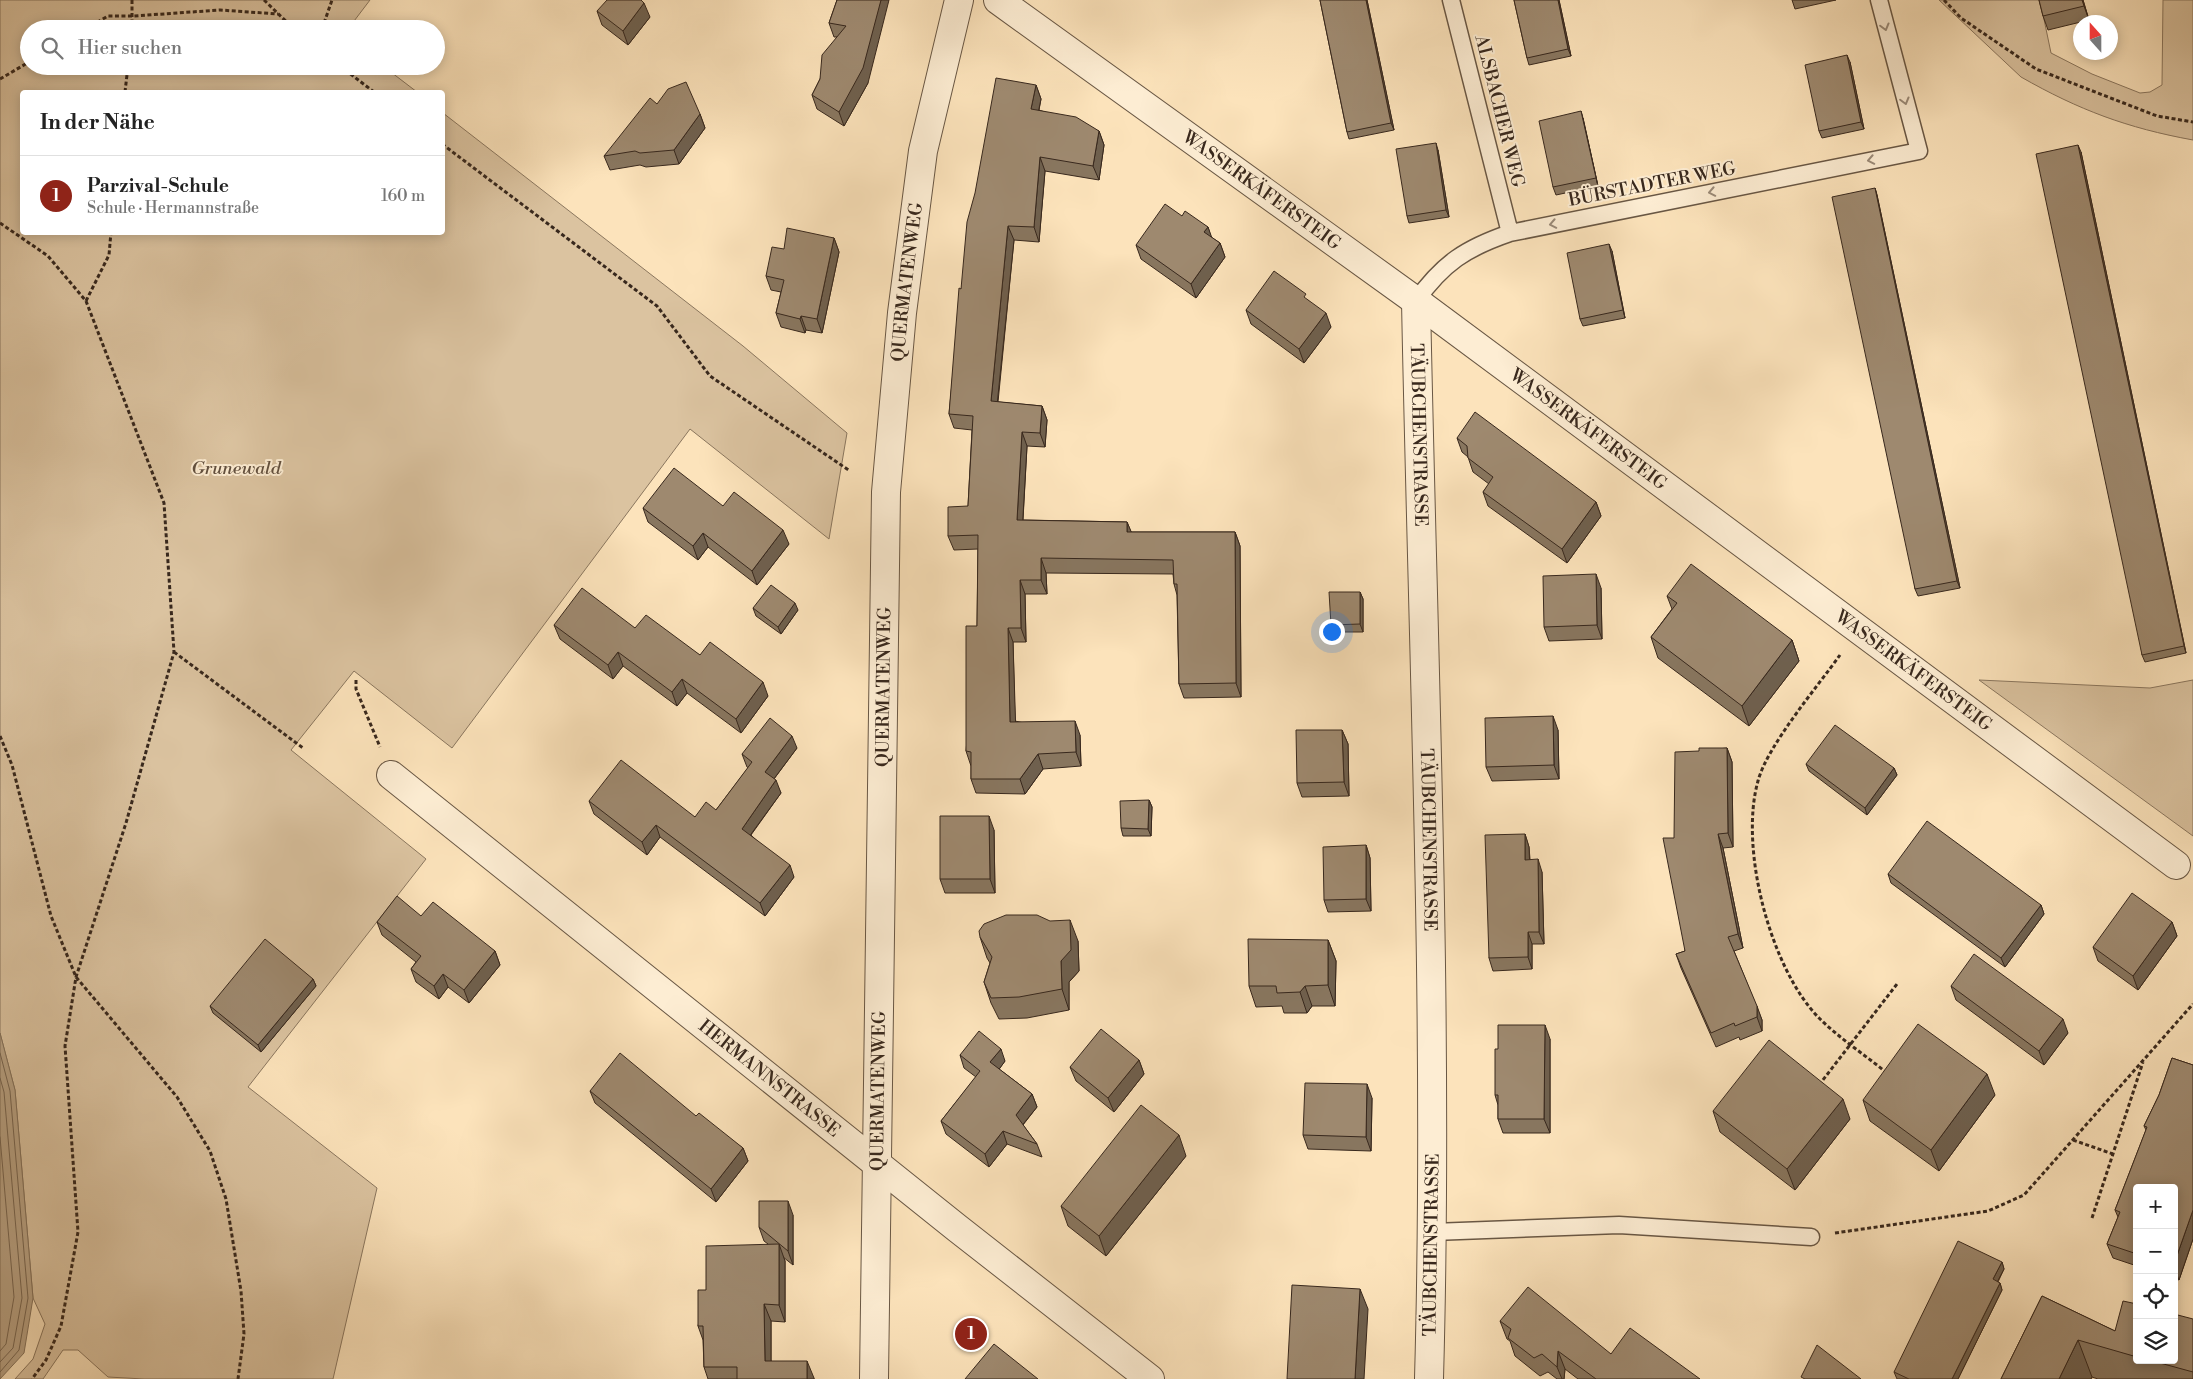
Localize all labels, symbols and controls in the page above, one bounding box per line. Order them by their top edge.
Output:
north arrow [2073,15,2118,60]
search box [20,20,445,75]
one-way arrow [1879,23,1890,32]
street label: ALSBACHER WEG [1469,32,1530,190]
icon: search [38,34,66,62]
text: Hier suchen [78,36,182,60]
one-way arrow [1900,96,1910,105]
text: In der Nähe [40,110,155,136]
street label: WASSERKÄFERSTEIG [1177,125,1346,255]
one-way arrow [1867,154,1876,165]
street label: BÜRSTADTER WEG [1566,157,1738,212]
text: Parzival-Schule [87,174,229,198]
text: 1 [52,186,60,206]
text: 160 m [381,186,425,206]
one-way arrow [1707,186,1716,197]
text: Schule · Hermannstraße [87,198,259,218]
street label: QUERMATENWEG [887,201,928,363]
one-way arrow [1548,218,1557,229]
street label: TÄUBCHENSTRASSE [1405,343,1432,527]
street label: WASSERKÄFERSTEIG [1504,363,1672,496]
park label: Grunewald [191,457,282,480]
street label: WASSERKÄFERSTEIG [1830,604,1997,737]
street label: QUERMATENWEG [871,606,896,767]
your location [1319,619,1345,645]
street label: TÄUBCHENSTRASSE [1415,748,1442,932]
street label: QUERMATENWEG [866,1010,891,1171]
street label: HERMANNSTRASSE [694,1015,845,1142]
street label: TÄUBCHENSTRASSE [1418,1153,1445,1337]
map controls [2133,1184,2178,1364]
button: + [2133,1184,2178,1229]
button: − [2133,1229,2178,1274]
button: locate [2133,1274,2178,1319]
pin: 1 [955,1315,987,1353]
button: layers [2133,1319,2178,1364]

